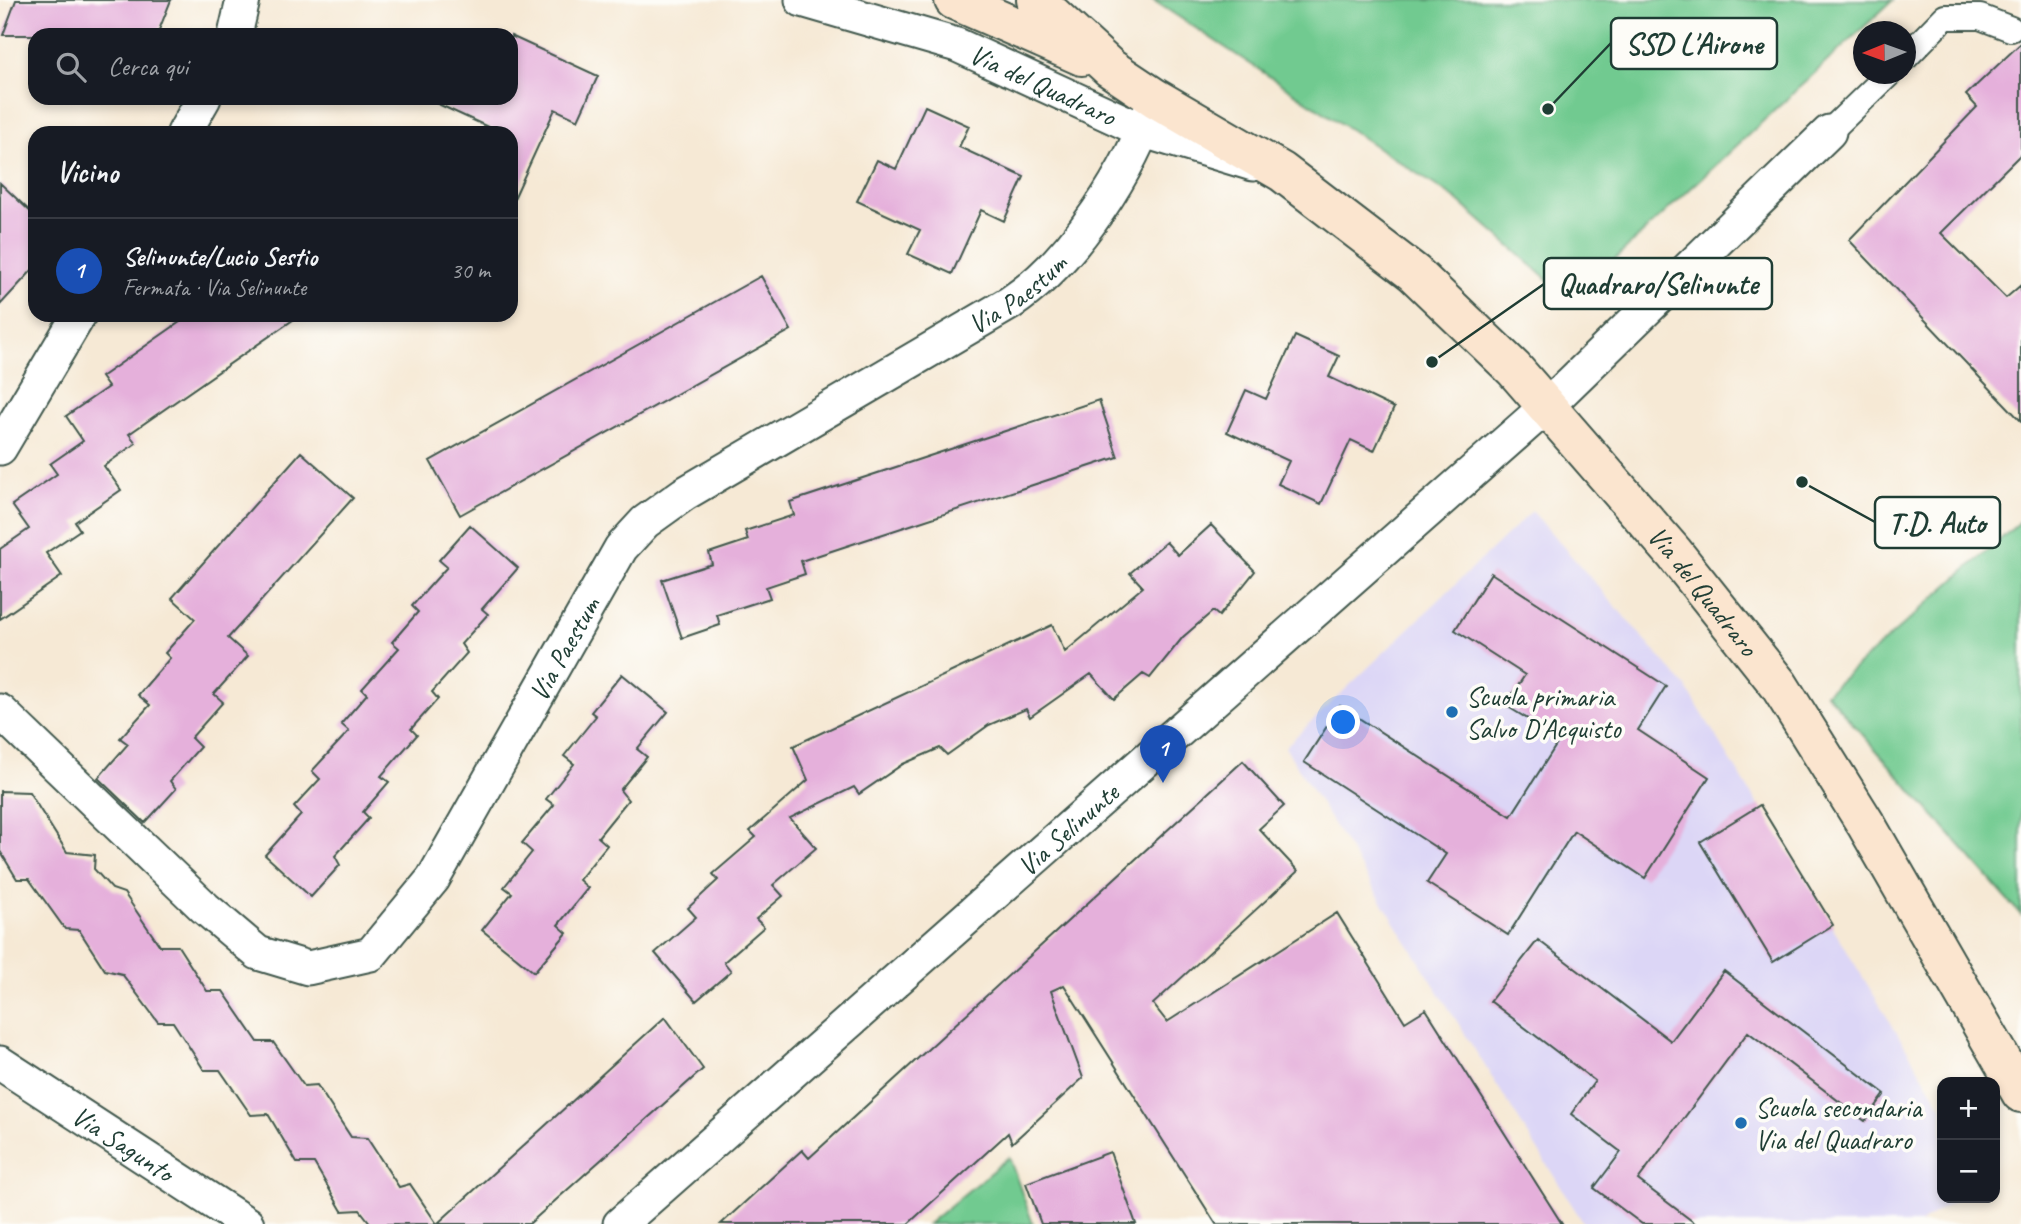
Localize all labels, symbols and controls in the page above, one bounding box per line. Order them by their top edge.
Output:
callout: SSD L'Airone [1611,18,1777,69]
north arrow [1853,21,1916,84]
text: SSD L'Airone [1625,25,1765,63]
search box [28,28,518,105]
street label: Via del Quadraro [964,36,1123,134]
icon: search [52,48,90,86]
text: Cerca qui [108,50,188,83]
text: Vicino [56,153,118,191]
text: Selinunte/Lucio Sestio [123,240,317,273]
street label: Via Paestum [962,245,1075,341]
text: 1 [74,256,84,285]
text: 30 m [451,256,490,285]
callout: Quadraro/Selinunte [1544,258,1772,309]
text: Quadraro/Selinunte [1558,265,1761,303]
text: Fermata · Via Selinunte [123,273,306,302]
callout: T.D. Auto [1875,497,2000,548]
text: T.D. Auto [1888,504,1989,542]
street label: Via del Quadraro [1641,518,1768,664]
street label: Via Paestum [520,589,608,707]
place label: Scuola primaria Salvo D'Acquisto [1466,679,1623,746]
marker: Scuola primaria Salvo D'Acquisto [1444,704,1460,720]
your location [1326,705,1360,739]
pin: 1 [1140,725,1186,783]
street label: Via Selinunte [1010,774,1127,883]
map controls [1937,1077,2000,1203]
button: + [1937,1077,2000,1140]
place label: Scuola secondaria Via del Quadraro [1755,1090,1923,1157]
street label: Via Sagunto [66,1097,183,1191]
marker: Scuola secondaria Via del Quadraro [1733,1115,1749,1131]
button: − [1937,1140,2000,1203]

